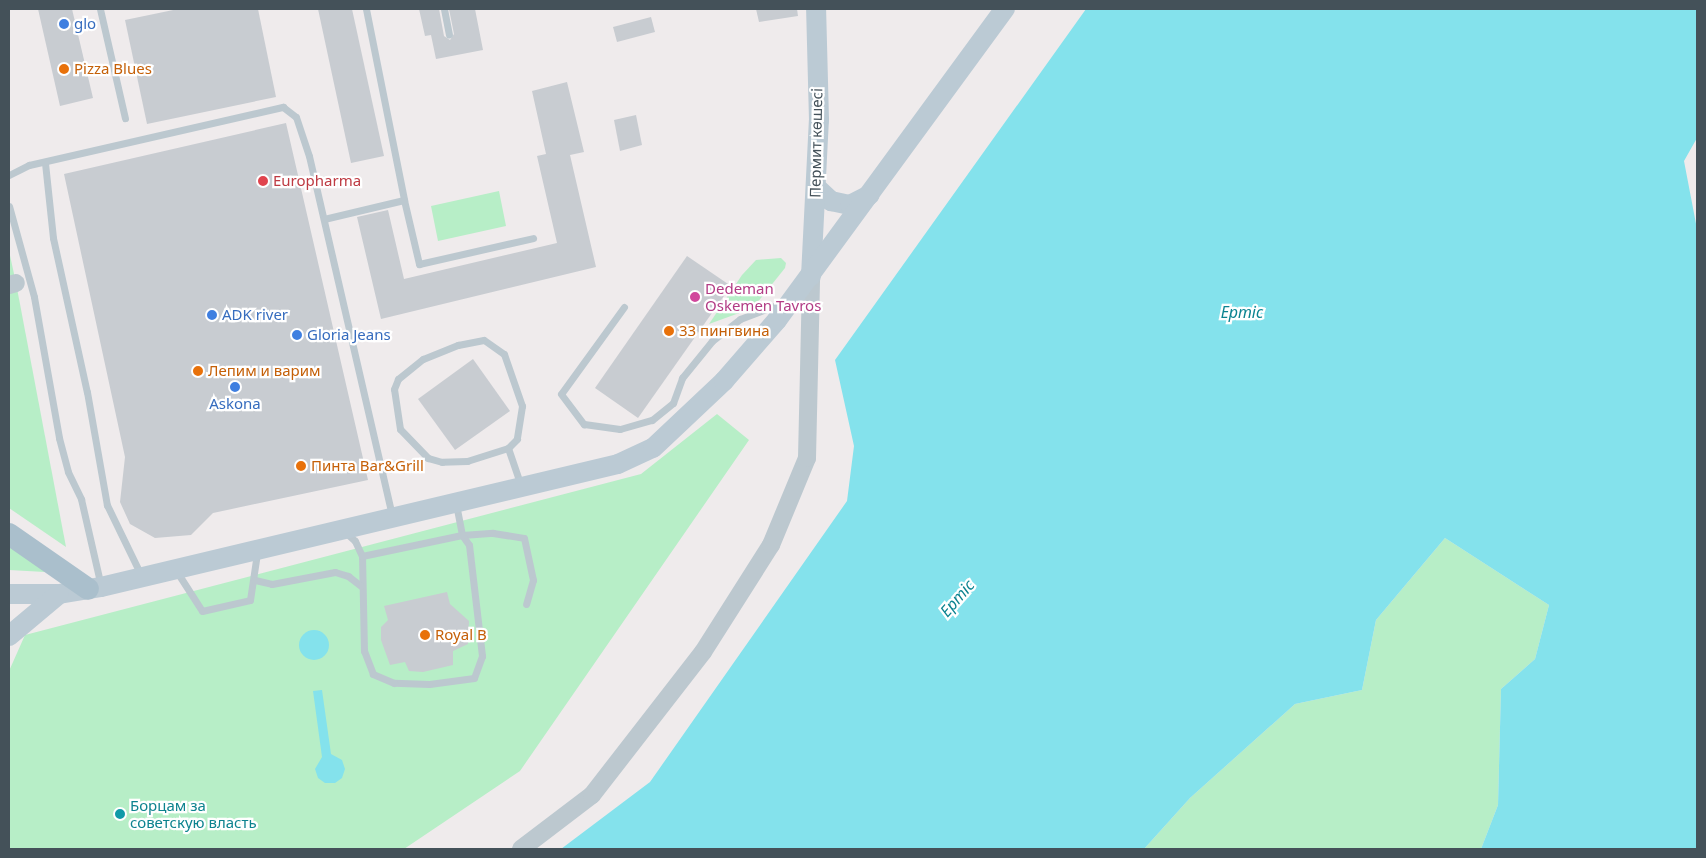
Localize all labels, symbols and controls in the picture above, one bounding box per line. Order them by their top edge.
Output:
place label: glo [74,15,96,33]
marker: glo [58,18,70,30]
place label: Pizza Blues [74,60,152,78]
marker: Pizza Blues [58,63,70,75]
street label: Пермит көшесі [806,88,826,198]
place label: Europharma [273,172,361,190]
marker: Europharma [257,175,269,187]
place label: Dedeman Oskemen Tavros [705,279,821,314]
marker: Dedeman Oskemen Tavros [689,291,701,303]
water label: Ертіс [1221,302,1263,322]
place label: ADK river [222,306,288,324]
marker: ADK river [206,309,218,321]
place label: 33 пингвина [679,322,770,340]
marker: 33 пингвина [663,325,675,337]
place label: Gloria Jeans [307,326,391,344]
marker: Gloria Jeans [291,329,303,341]
place label: Лепим и варим [208,362,321,380]
marker: Лепим и варим [192,365,204,377]
marker: Askona [229,381,241,393]
place label: Askona [209,395,261,413]
place label: Пинта Bar&Grill [311,457,424,475]
marker: Пинта Bar&Grill [295,460,307,472]
water label: Ертіс [936,576,978,620]
place label: Royal B [435,626,487,644]
marker: Royal B [419,629,431,641]
place label: Борцам за советскую власть [130,796,257,831]
marker: Борцам за советскую власть [114,808,126,820]

